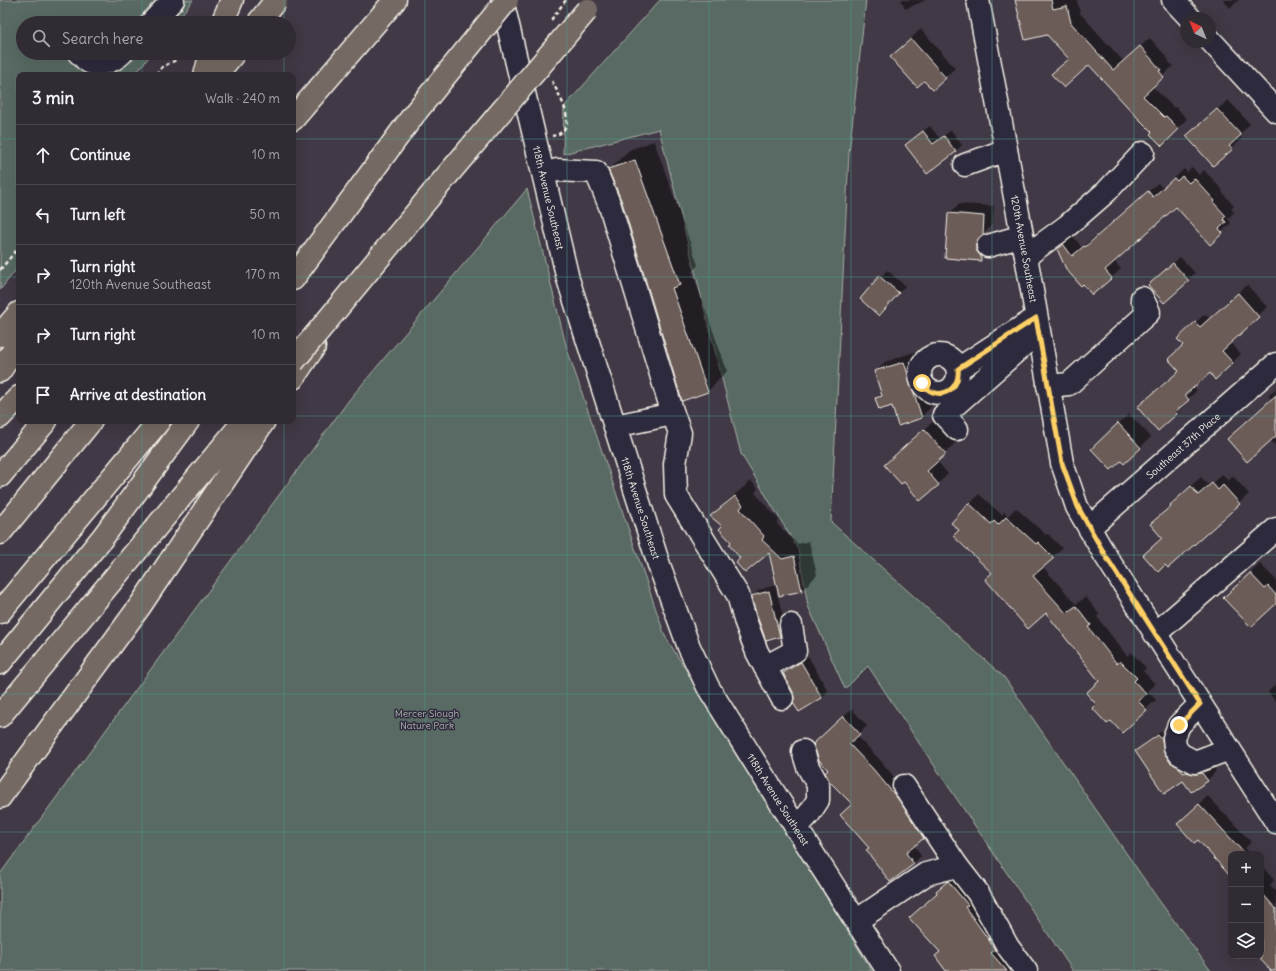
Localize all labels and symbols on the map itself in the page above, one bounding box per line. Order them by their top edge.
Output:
north arrow [1180,12,1216,48]
street label: 118th Avenue Southeast [530,144,567,251]
street label: 120th Avenue Southeast [1008,194,1041,304]
route start [913,374,931,392]
street label: Southeast 37th Place [1143,410,1223,481]
street label: 118th Avenue Southeast [619,455,663,561]
park label: Mercer Slough Nature Park [395,707,460,732]
route end [1170,716,1188,734]
street label: 118th Avenue Southeast [744,751,813,848]

